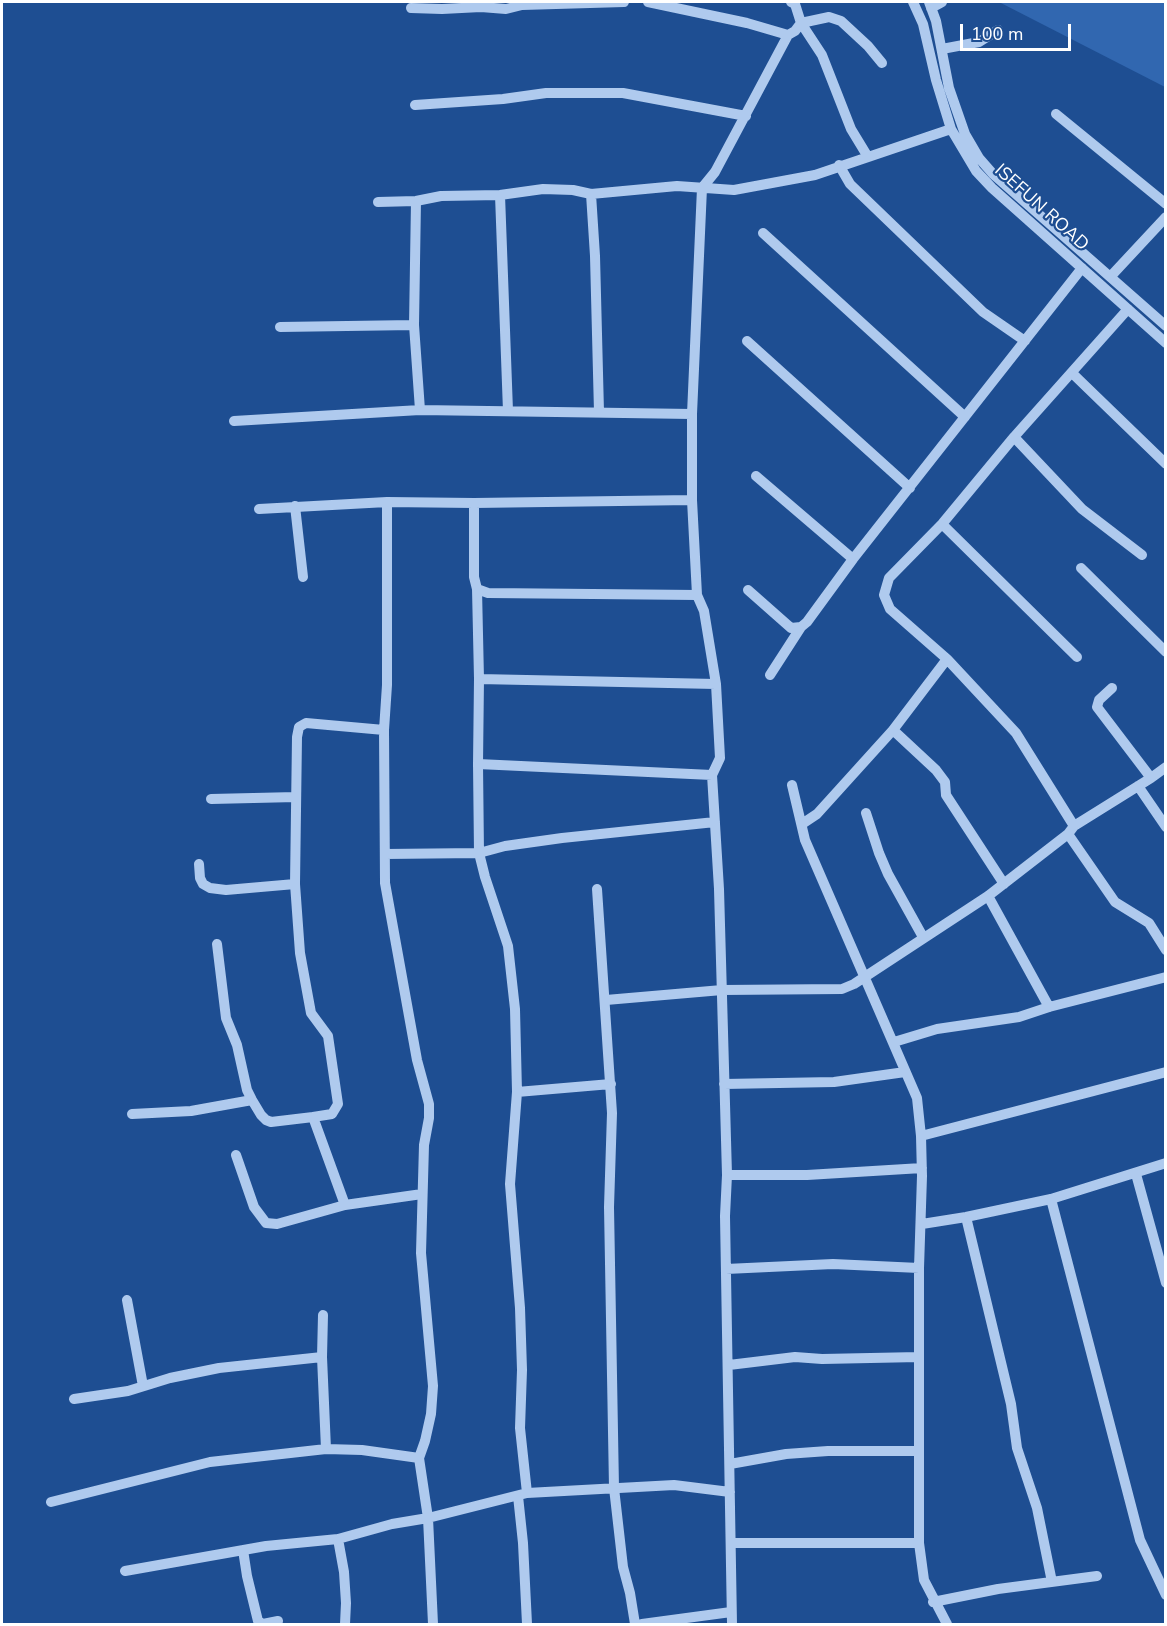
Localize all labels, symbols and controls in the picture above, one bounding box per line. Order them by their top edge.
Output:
scale bar [963,12,1074,50]
text: 100 m [971,22,1023,46]
street label: ISEFUN ROAD [990,160,1092,256]

